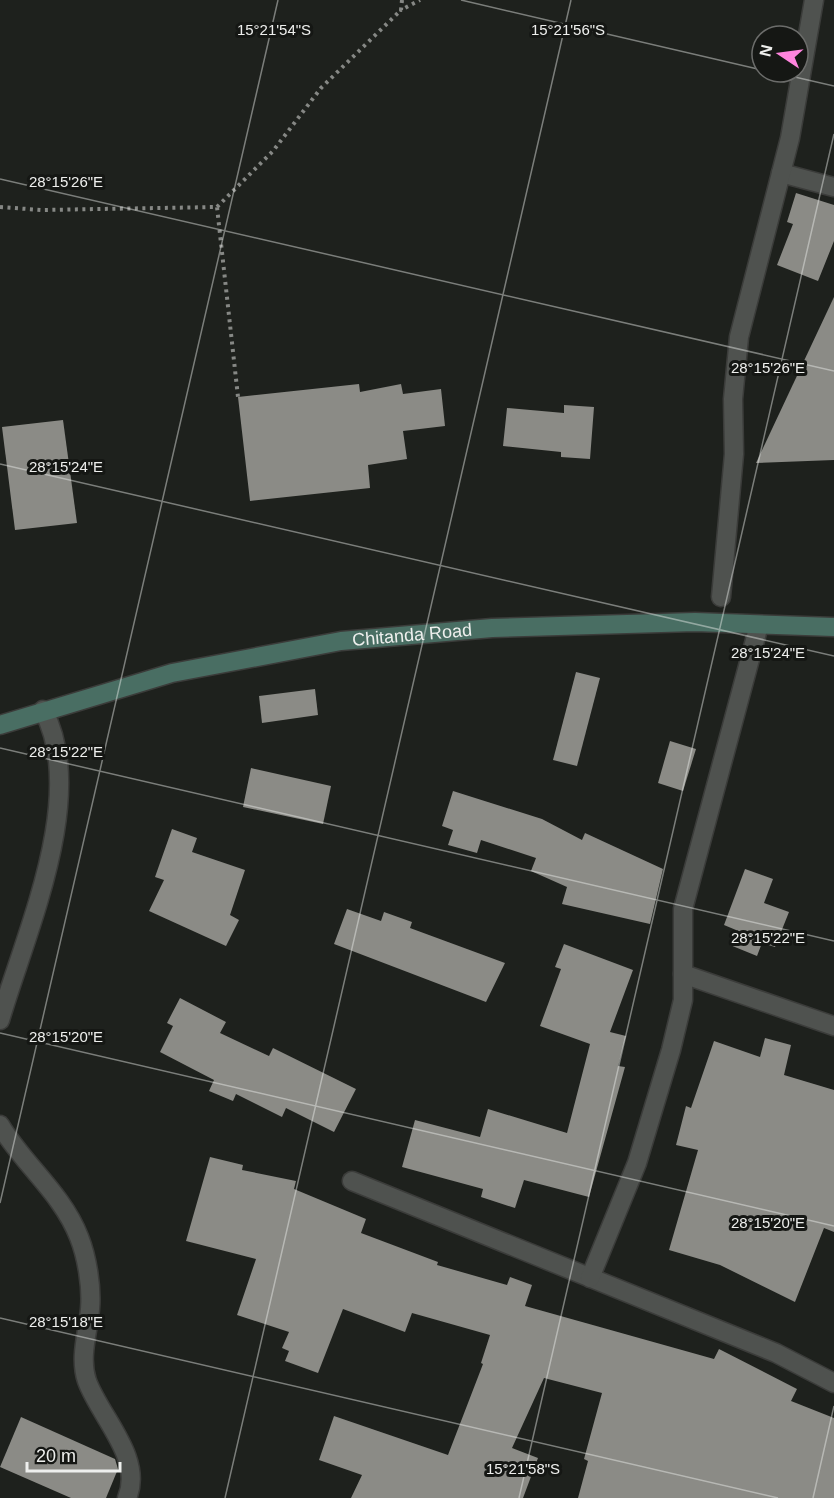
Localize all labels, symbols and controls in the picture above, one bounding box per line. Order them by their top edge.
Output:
text: 15°21'54"S [237,21,311,38]
text: 15°21'56"S [531,21,605,38]
north arrow [750,24,810,84]
text: N [756,43,775,58]
text: 28°15'26"E [29,173,103,190]
text: 28°15'26"E [731,359,805,376]
text: 28°15'24"E [29,458,103,475]
street label: Chitanda Road [351,620,473,650]
text: 28°15'24"E [731,644,805,661]
text: 28°15'22"E [29,743,103,760]
text: 28°15'22"E [731,929,805,946]
text: 28°15'20"E [29,1028,103,1045]
text: 28°15'20"E [731,1214,805,1231]
text: 28°15'18"E [29,1313,103,1330]
scale bar [27,1435,120,1473]
text: 20 m [36,1446,76,1466]
text: 15°21'58"S [486,1460,560,1477]

